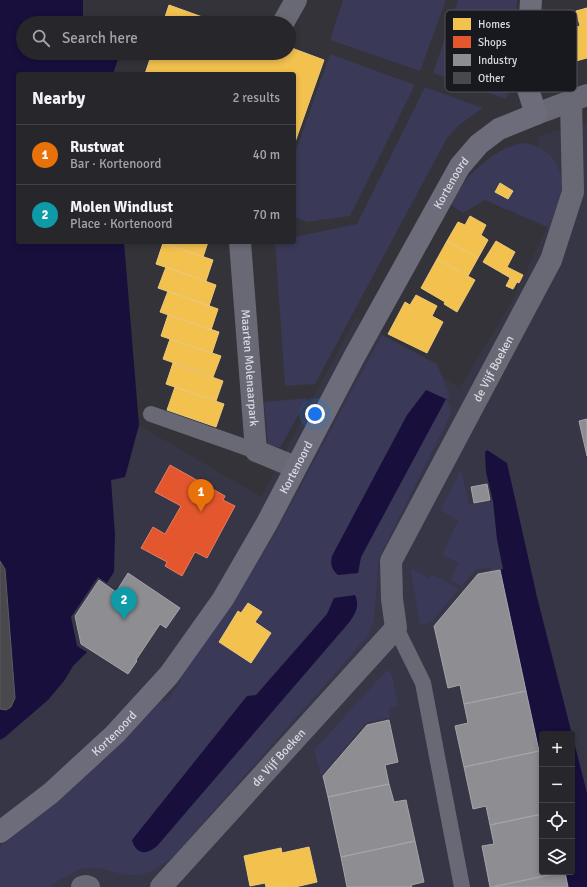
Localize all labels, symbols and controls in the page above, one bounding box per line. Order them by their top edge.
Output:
legend [445,10,577,92]
search box [16,16,296,60]
text: Homes [478,18,510,31]
icon: search [30,27,52,49]
text: Search here [62,29,138,47]
text: Shops [478,36,507,49]
text: Industry [478,54,518,67]
text: Other [478,72,505,85]
text: Nearby [32,88,85,109]
text: 2 results [232,90,280,106]
text: Rustwat [70,138,124,156]
text: 1 [41,147,49,163]
text: 40 m [253,147,280,163]
street label: Kortenoord [430,154,472,212]
text: Bar · Kortenoord [70,156,161,172]
text: Molen Windlust [70,198,173,216]
text: 2 [41,207,49,223]
text: 70 m [253,207,280,223]
text: Place · Kortenoord [70,216,172,232]
street label: Maarten Molenaarpark [238,309,262,427]
street label: de Vijf Boeken [470,333,517,404]
your location [305,404,325,424]
street label: Kortenoord [276,438,316,496]
pin: 1 [188,479,214,512]
pin: 2 [111,587,137,620]
street label: Kortenoord [89,708,140,759]
street label: de Vijf Boeken [249,725,309,789]
map controls [539,731,575,875]
button: + [539,731,575,767]
button: − [539,767,575,803]
button: locate [539,803,575,839]
button: layers [539,839,575,875]

